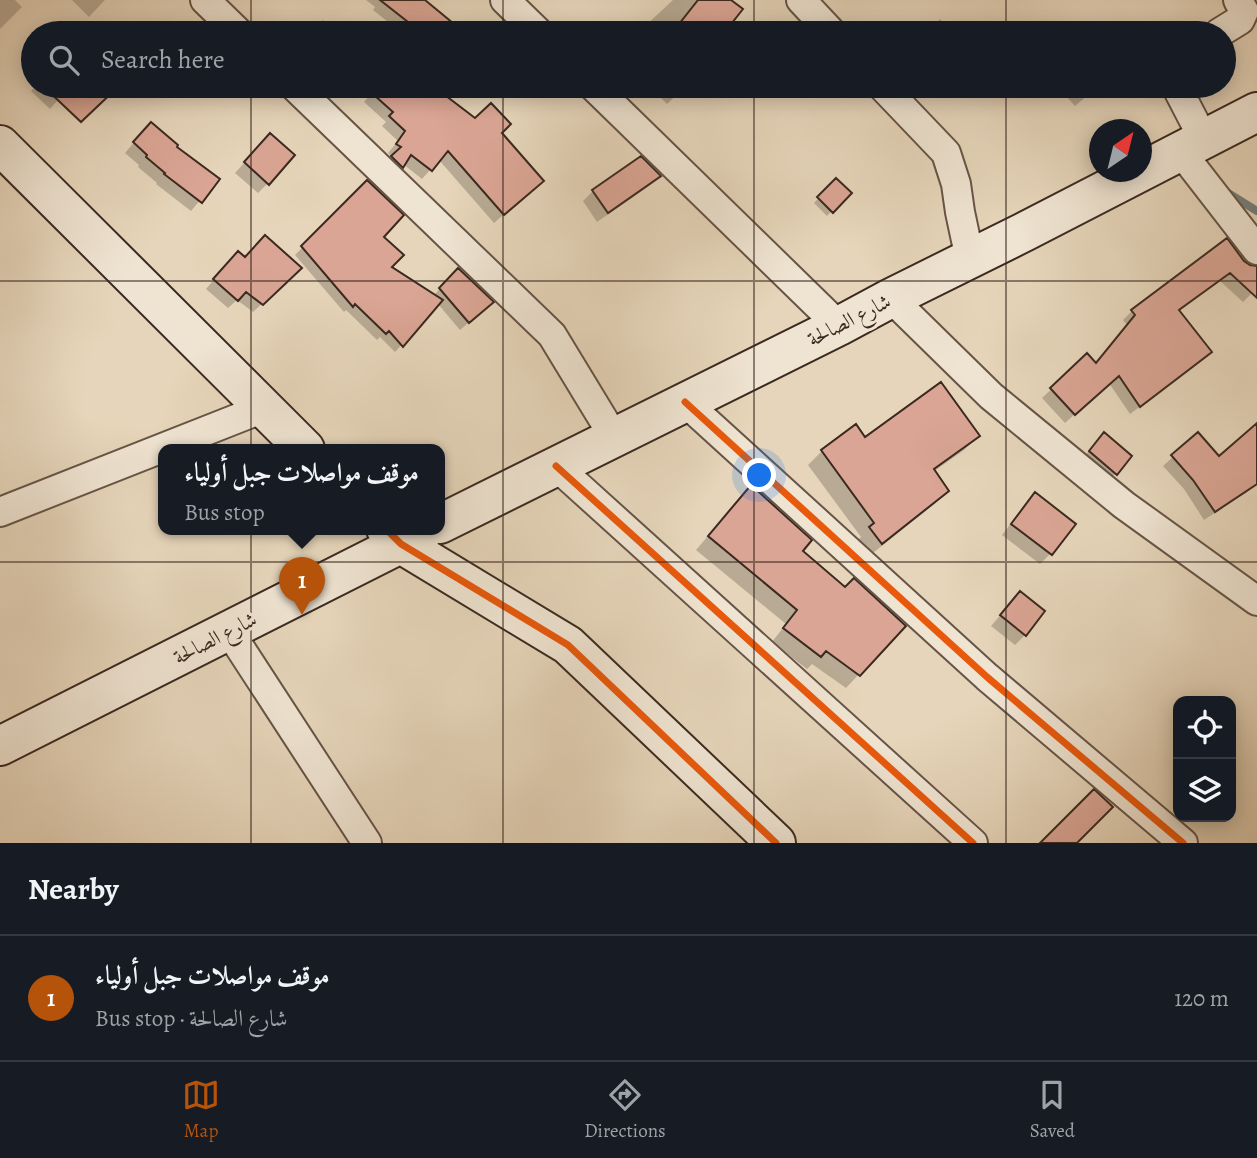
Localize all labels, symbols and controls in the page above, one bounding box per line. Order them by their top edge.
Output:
search box [21,21,1236,98]
icon: search [45,41,83,79]
text: Search here [101,42,225,77]
north arrow [1089,119,1152,182]
street label: شارع الصالحة [803,287,897,356]
popup [158,444,445,535]
text: موقف مواصلات جبل أولياء [184,455,419,490]
your location [742,458,776,492]
text: Bus stop [184,497,265,528]
pin: 1 [279,557,325,615]
street label: شارع الصالحة [169,605,263,674]
map controls [1173,696,1236,822]
button: locate [1173,696,1236,759]
button: layers [1173,759,1236,822]
text: Nearby [28,869,119,909]
text: موقف مواصلات جبل أولياء [95,958,330,993]
text: 1 [47,983,55,1014]
text: 120 m [1174,983,1229,1014]
text: Bus stop · شارع الصالحة [95,1003,288,1034]
tab: Map [182,1076,220,1144]
tab: Directions [584,1076,666,1144]
tab: Saved [1030,1076,1075,1144]

